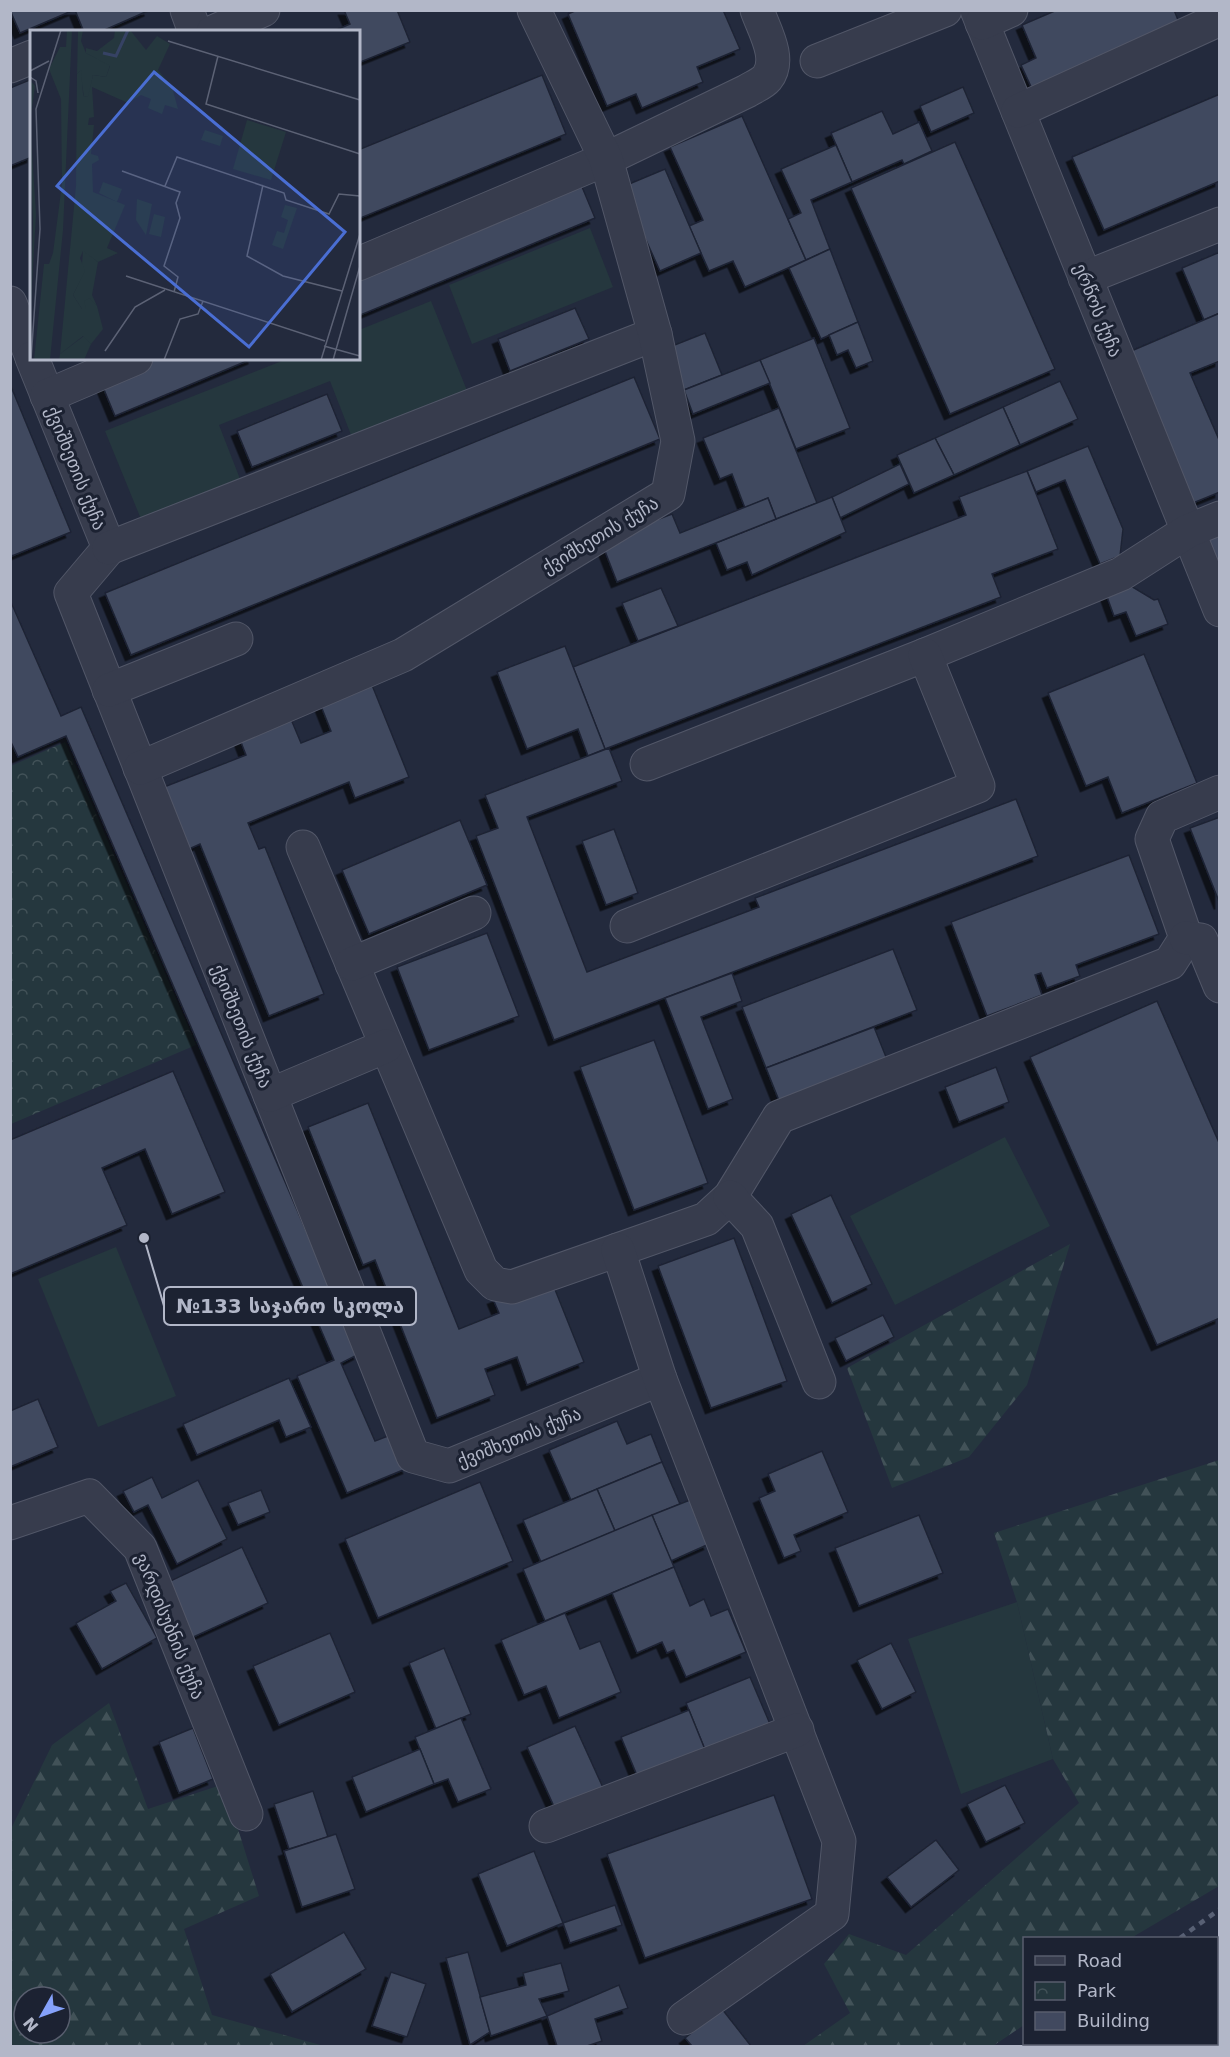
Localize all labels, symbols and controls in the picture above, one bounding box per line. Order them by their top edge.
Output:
inset map [30,30,360,360]
street label: ერწოს ქუჩა [1070,260,1126,360]
street label: ქვიშხეთის ქუჩა [42,403,110,533]
street label: ქვიშხეთის ქუჩა [538,492,662,578]
street label: ქვიშხეთის ქუჩა [208,961,276,1091]
callout: №133 საჯარო სკოლა [164,1287,416,1325]
text: №133 საჯარო სკოლა [176,1294,404,1318]
street label: ქვიშხეთის ქუჩა [454,1403,584,1471]
street label: ვარდისუბნის ქუჩა [131,1550,209,1702]
legend [1023,1937,1218,2045]
text: Road [1077,1950,1122,1971]
text: Park [1077,1980,1116,2001]
north arrow [12,1985,72,2045]
text: Building [1077,2010,1150,2031]
text: N [19,2013,42,2036]

